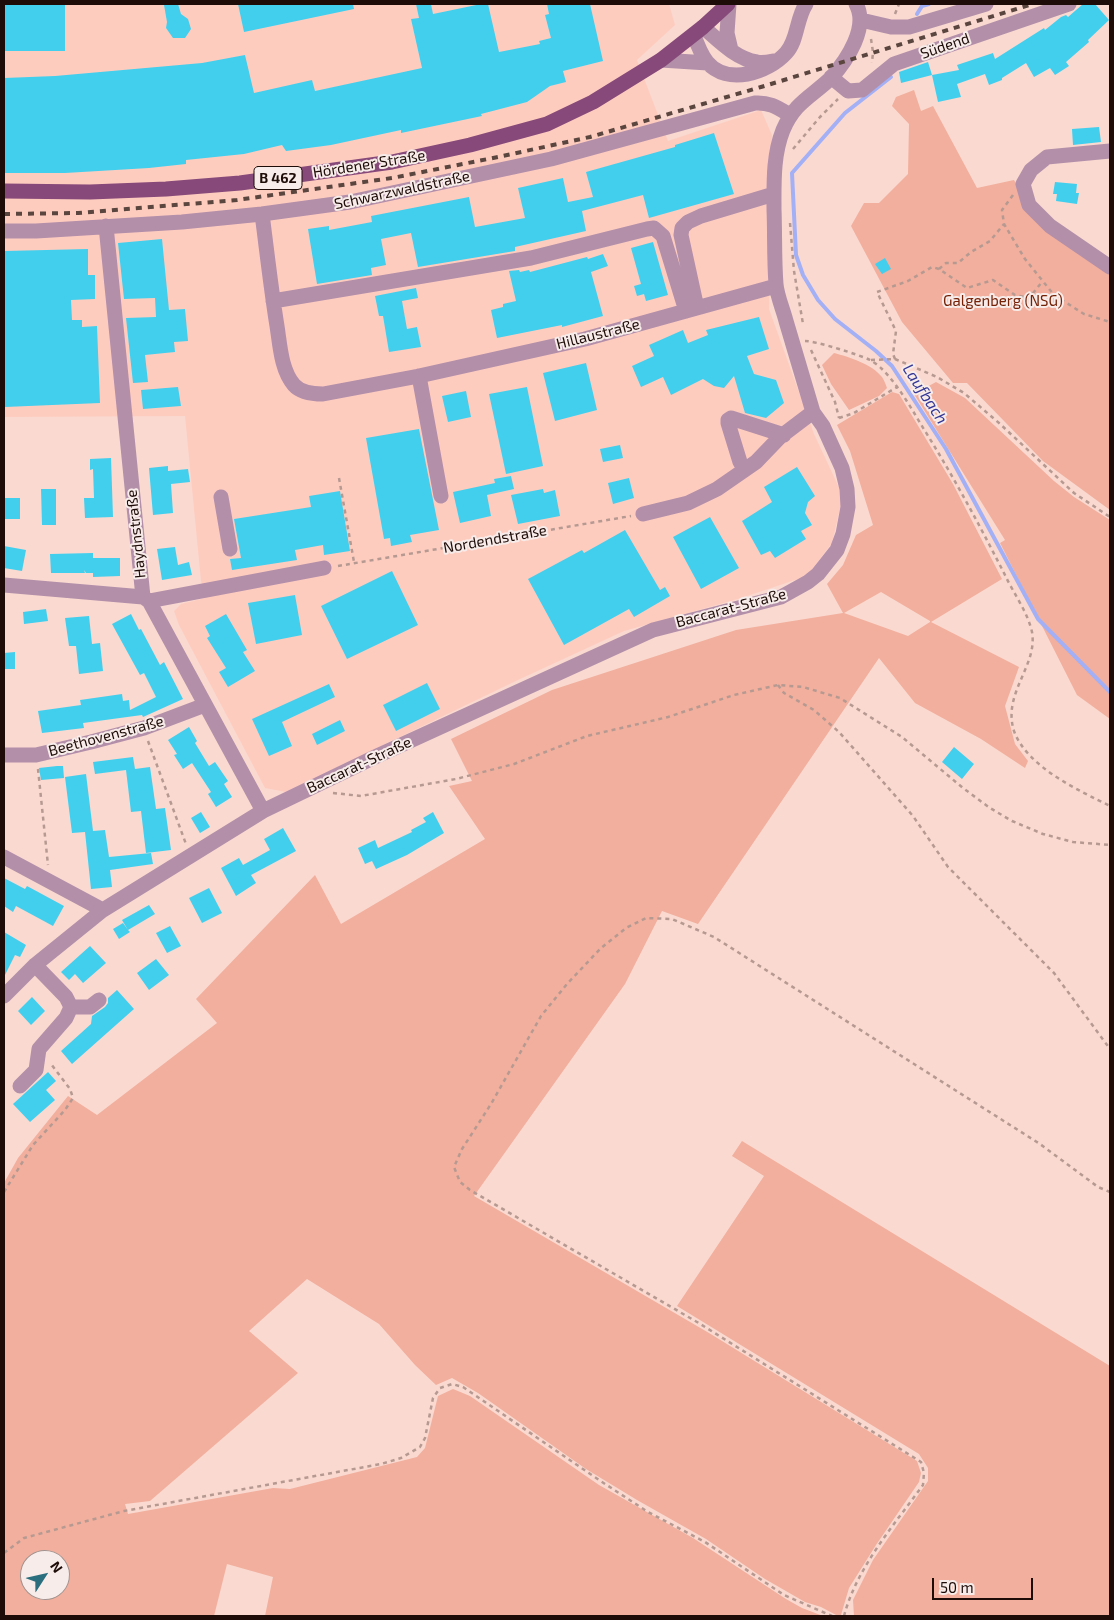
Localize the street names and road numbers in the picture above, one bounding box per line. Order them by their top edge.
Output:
street label: Südend [918,29,972,63]
street label: Hördener Straße [311,146,427,182]
road number: B 462 [254,167,302,190]
street label: Schwarzwaldstraße [333,167,471,213]
street label: Hillaustraße [554,315,642,353]
street label: Haydnstraße [122,489,150,579]
street label: Nordendstraße [442,521,548,557]
street label: Baccarat-Straße [674,585,788,631]
street label: Beethovenstraße [46,712,166,760]
street label: Baccarat-Straße [304,733,414,797]

